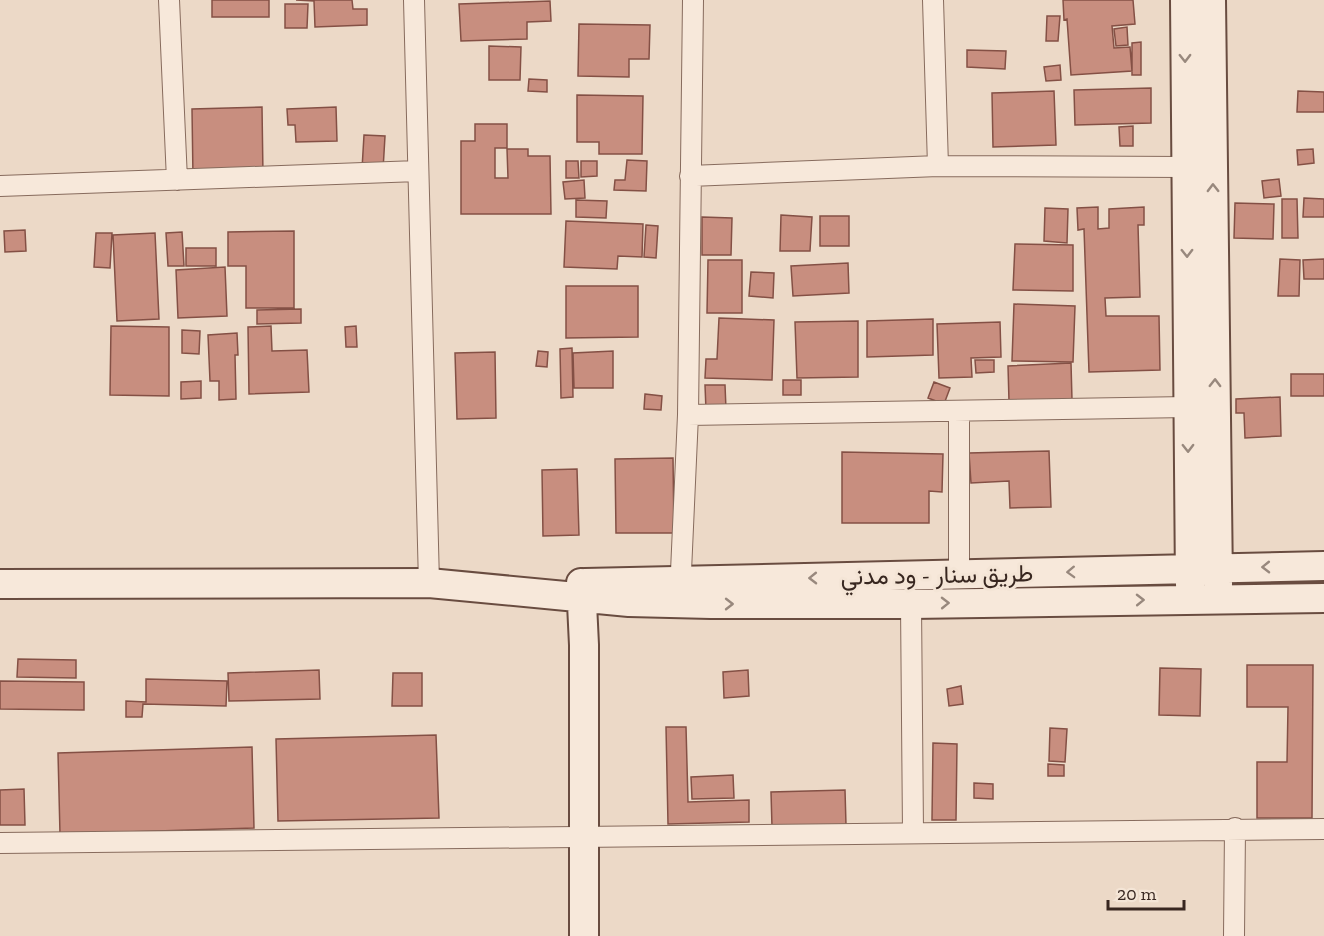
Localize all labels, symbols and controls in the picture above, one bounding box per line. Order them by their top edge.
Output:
one-way arrow [1179,54,1191,63]
one-way arrow [1207,184,1219,193]
one-way arrow [1181,249,1193,258]
one-way arrow [1209,379,1221,388]
one-way arrow [1182,444,1194,453]
street label: طريق سنار - ود مدني [840,558,1034,596]
one-way arrow [1261,560,1270,573]
one-way arrow [1066,565,1075,578]
one-way arrow [808,572,817,584]
one-way arrow [1136,594,1145,606]
one-way arrow [941,597,950,610]
one-way arrow [725,598,734,610]
scale bar [1108,873,1184,911]
text: 20 m [1117,883,1157,905]

